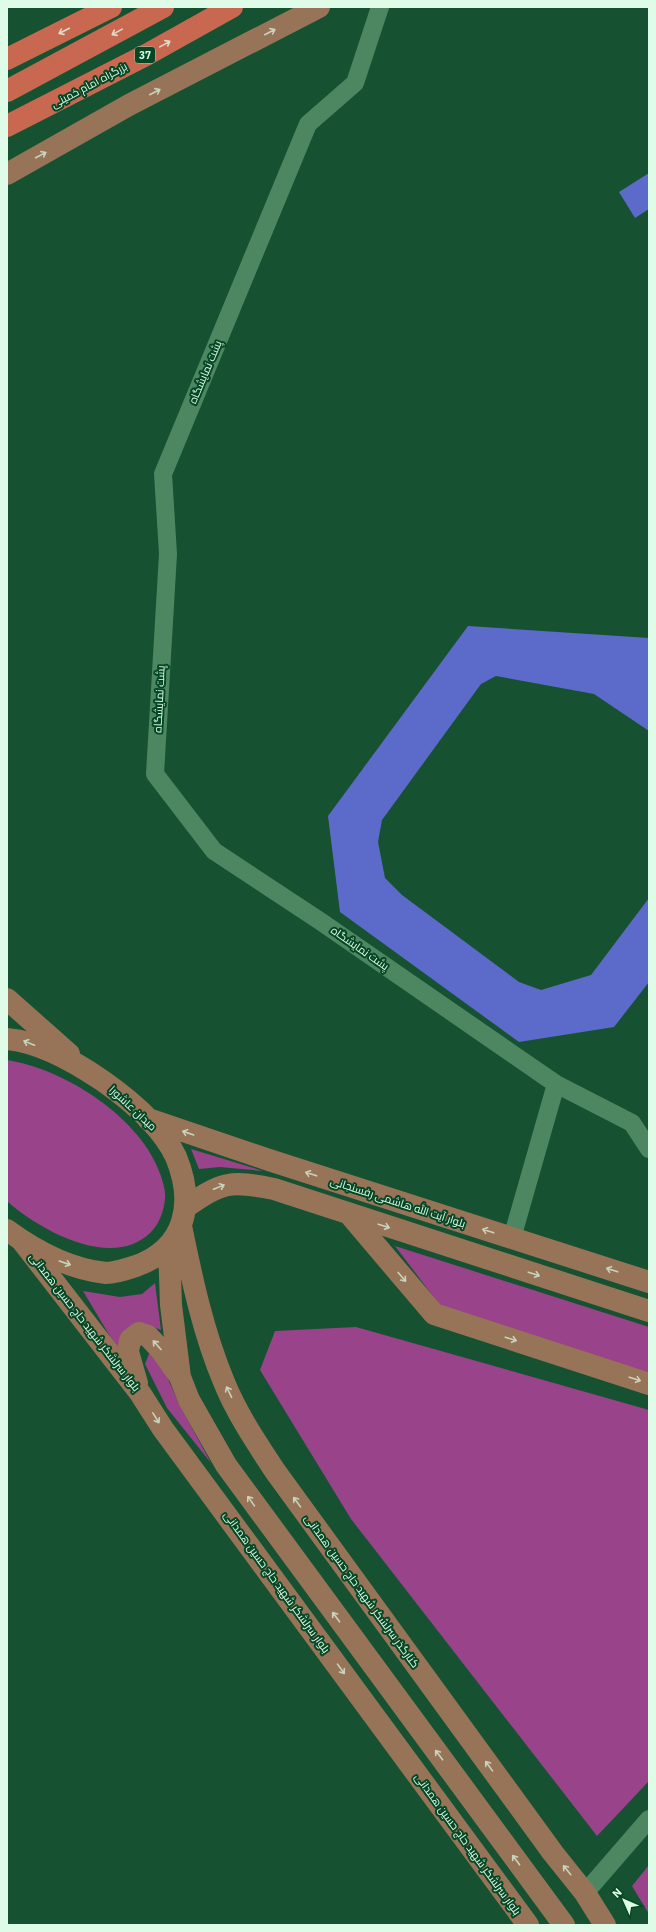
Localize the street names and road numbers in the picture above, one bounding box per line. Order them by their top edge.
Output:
road number: 37 [135,47,155,63]
street label: بزرگراه امام خمینی [48,59,130,112]
street label: پشت نمایشگاه [185,338,225,406]
street label: پشت نمایشگاه [150,665,168,733]
street label: پشت نمایشگاه [328,923,392,973]
street label: میدان عاشورا [106,1082,160,1134]
street label: بلوار آیت الله هاشمی رفسنجانی [329,1173,468,1231]
street label: بلوار سرلشکر شهید حاج حسین همدانی [26,1250,144,1395]
street label: بلوار سرلشکر شهید حاج حسین همدانی [220,1508,333,1656]
street label: کنارگذر سرلشکر شهید حاج حسین همدانی [301,1512,422,1671]
street label: بلوار سرلشکر شهید حاج حسین همدانی [411,1770,524,1918]

